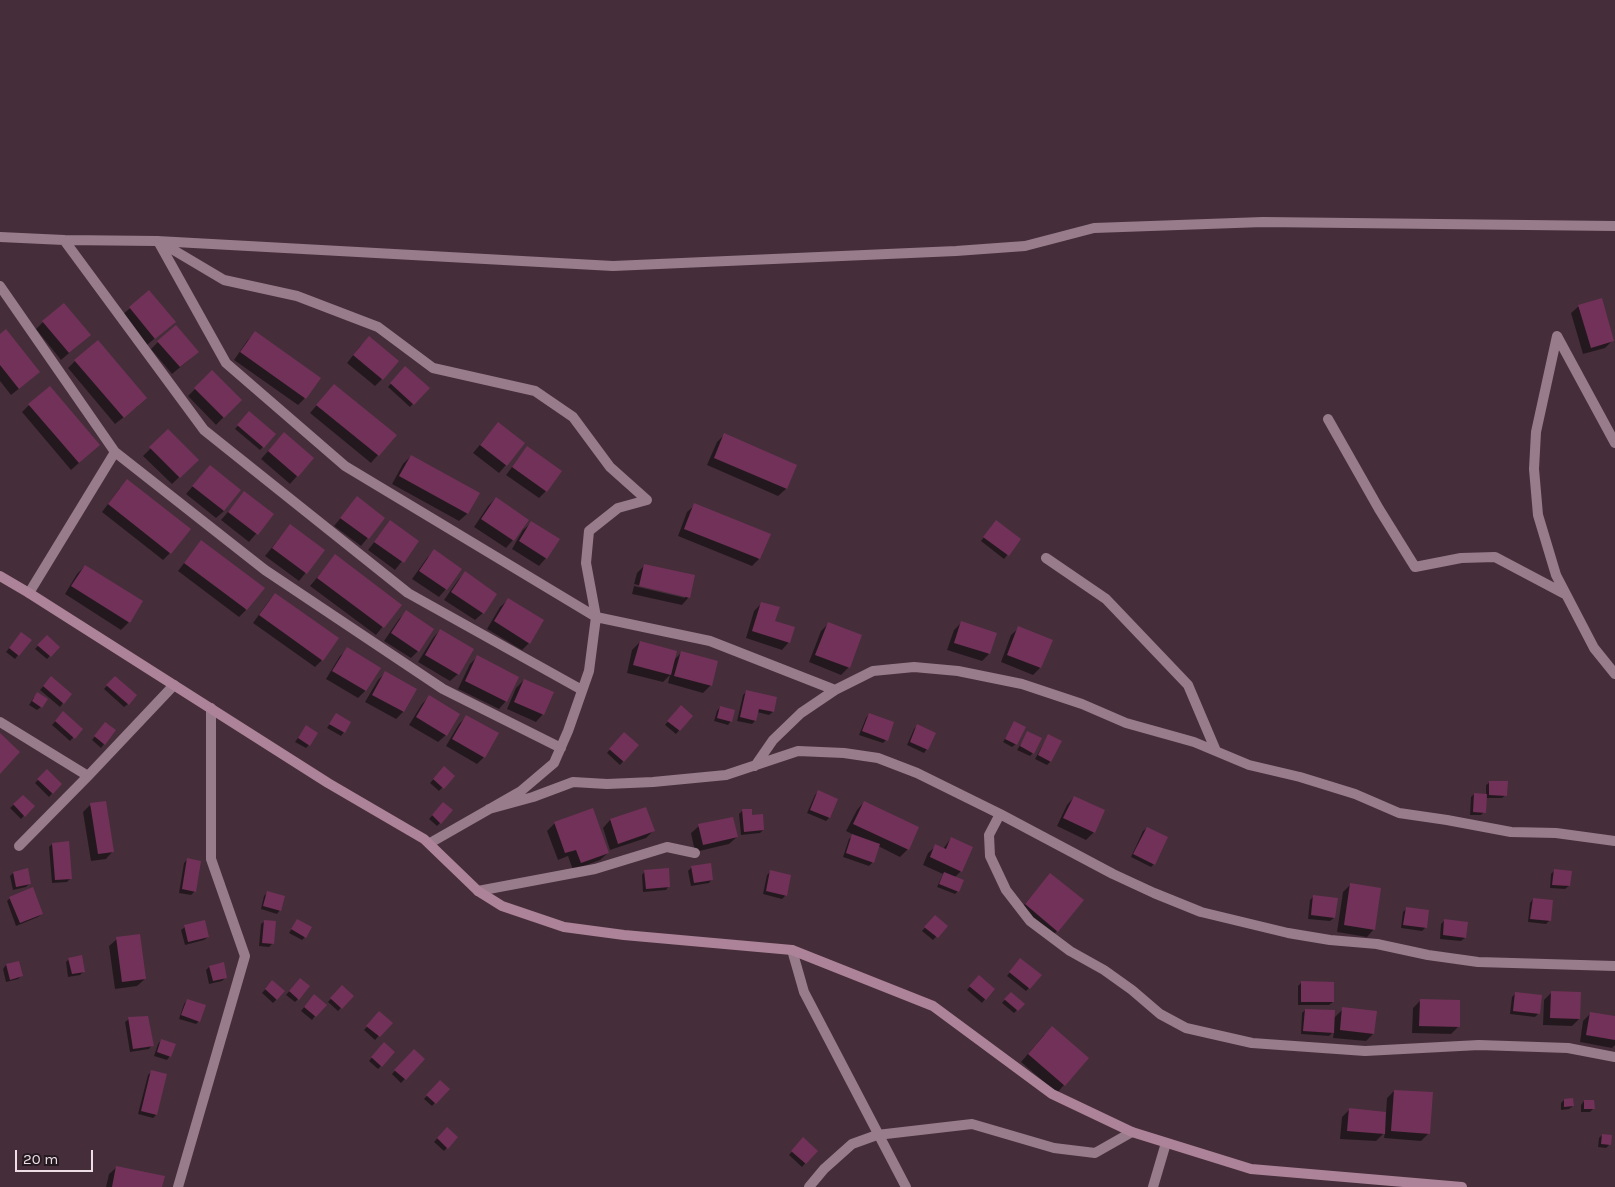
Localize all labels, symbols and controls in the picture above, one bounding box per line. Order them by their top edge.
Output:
scale bar [18,1140,95,1172]
text: 20 m [23,1150,58,1168]

